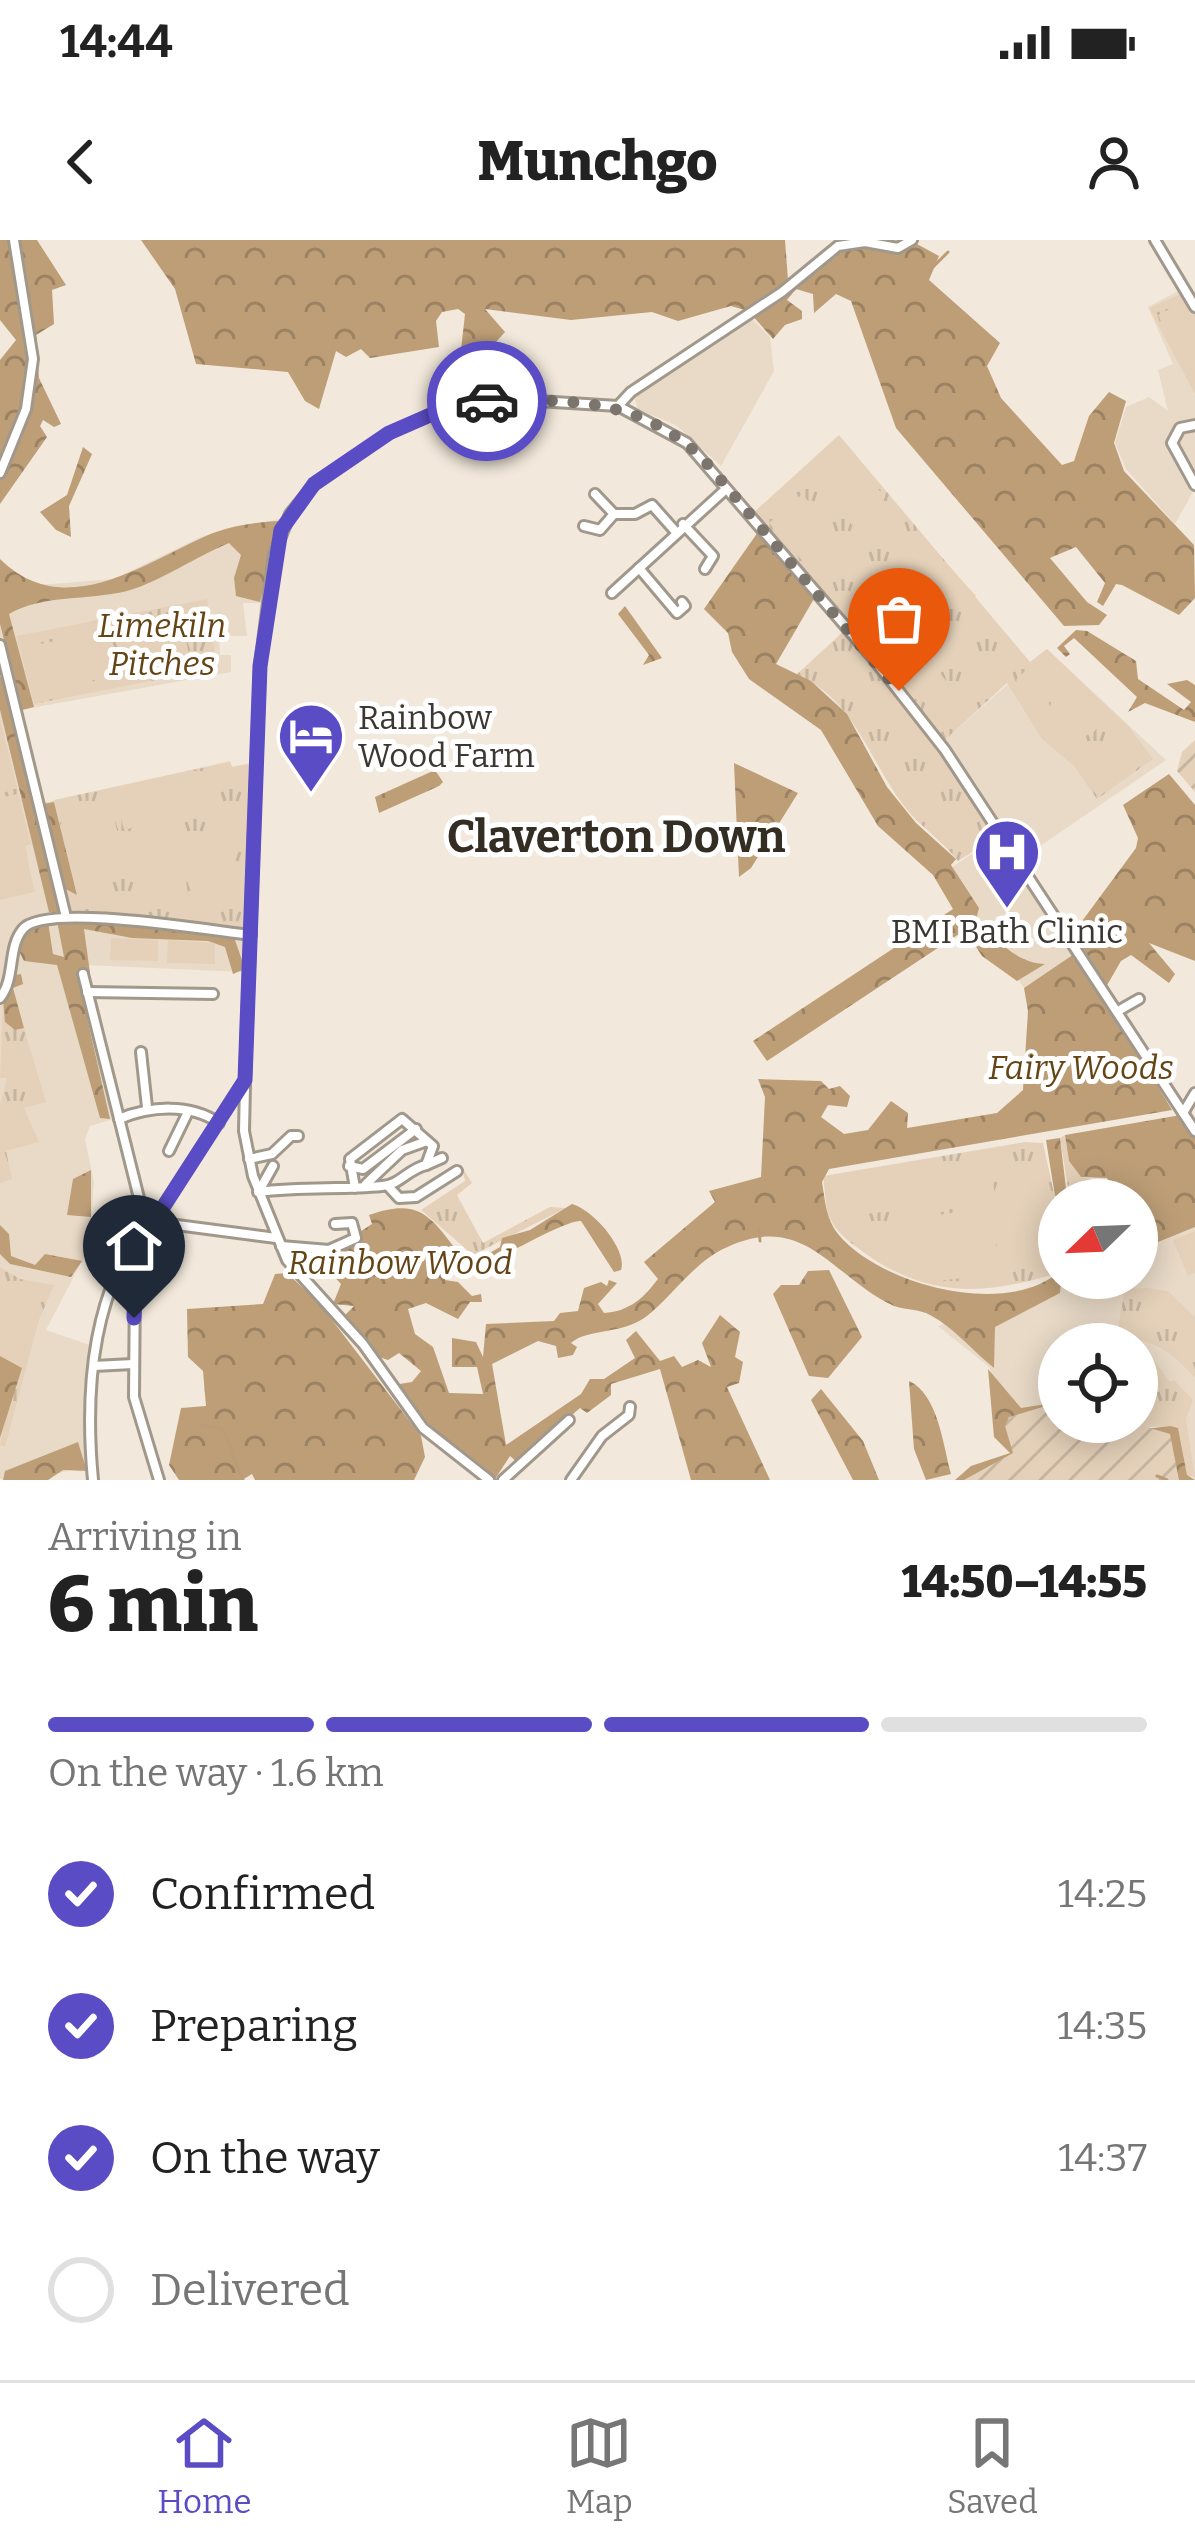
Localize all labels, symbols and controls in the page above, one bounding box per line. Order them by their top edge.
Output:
text: 14:44 [60,15,173,69]
icon: back [48,129,114,195]
icon: person [1081,129,1147,195]
text: Munchgo [478,130,717,194]
courier [427,341,547,461]
icon: car [454,368,520,434]
pin [848,568,950,691]
icon: bag [866,586,932,652]
park label: Limekiln Pitches [98,606,226,684]
place label: Rainbow Wood Farm [358,698,535,776]
hotel icon: Rainbow Wood Farm [276,701,346,795]
district label: Claverton Down [447,810,785,864]
hospital icon: BMI Bath Clinic [972,817,1042,911]
place label: BMI Bath Clinic [891,912,1123,952]
park label: Fairy Woods [988,1048,1174,1088]
north arrow [1038,1179,1158,1299]
map controls [1038,1179,1158,1443]
pin [83,1195,185,1318]
icon: home [101,1213,167,1279]
park label: Rainbow Wood [287,1243,513,1283]
button: locate [1038,1323,1158,1443]
text: Arriving in [48,1514,242,1560]
text: 14:50–14:55 [901,1555,1147,1609]
text: 6 min [48,1558,258,1652]
text: On the way · 1.6 km [48,1750,384,1796]
icon: check [48,1861,114,1927]
text: Confirmed [150,1867,375,1921]
text: 14:25 [1058,1871,1147,1917]
icon: check [48,1993,114,2059]
text: Preparing [150,1999,358,2053]
text: 14:35 [1057,2003,1147,2049]
icon: check [48,2125,114,2191]
text: On the way [150,2131,380,2185]
text: 14:37 [1058,2135,1147,2181]
text: Delivered [150,2263,350,2317]
tab: Home [157,2410,251,2522]
tab: Map [566,2410,633,2522]
tab: Saved [947,2410,1038,2522]

